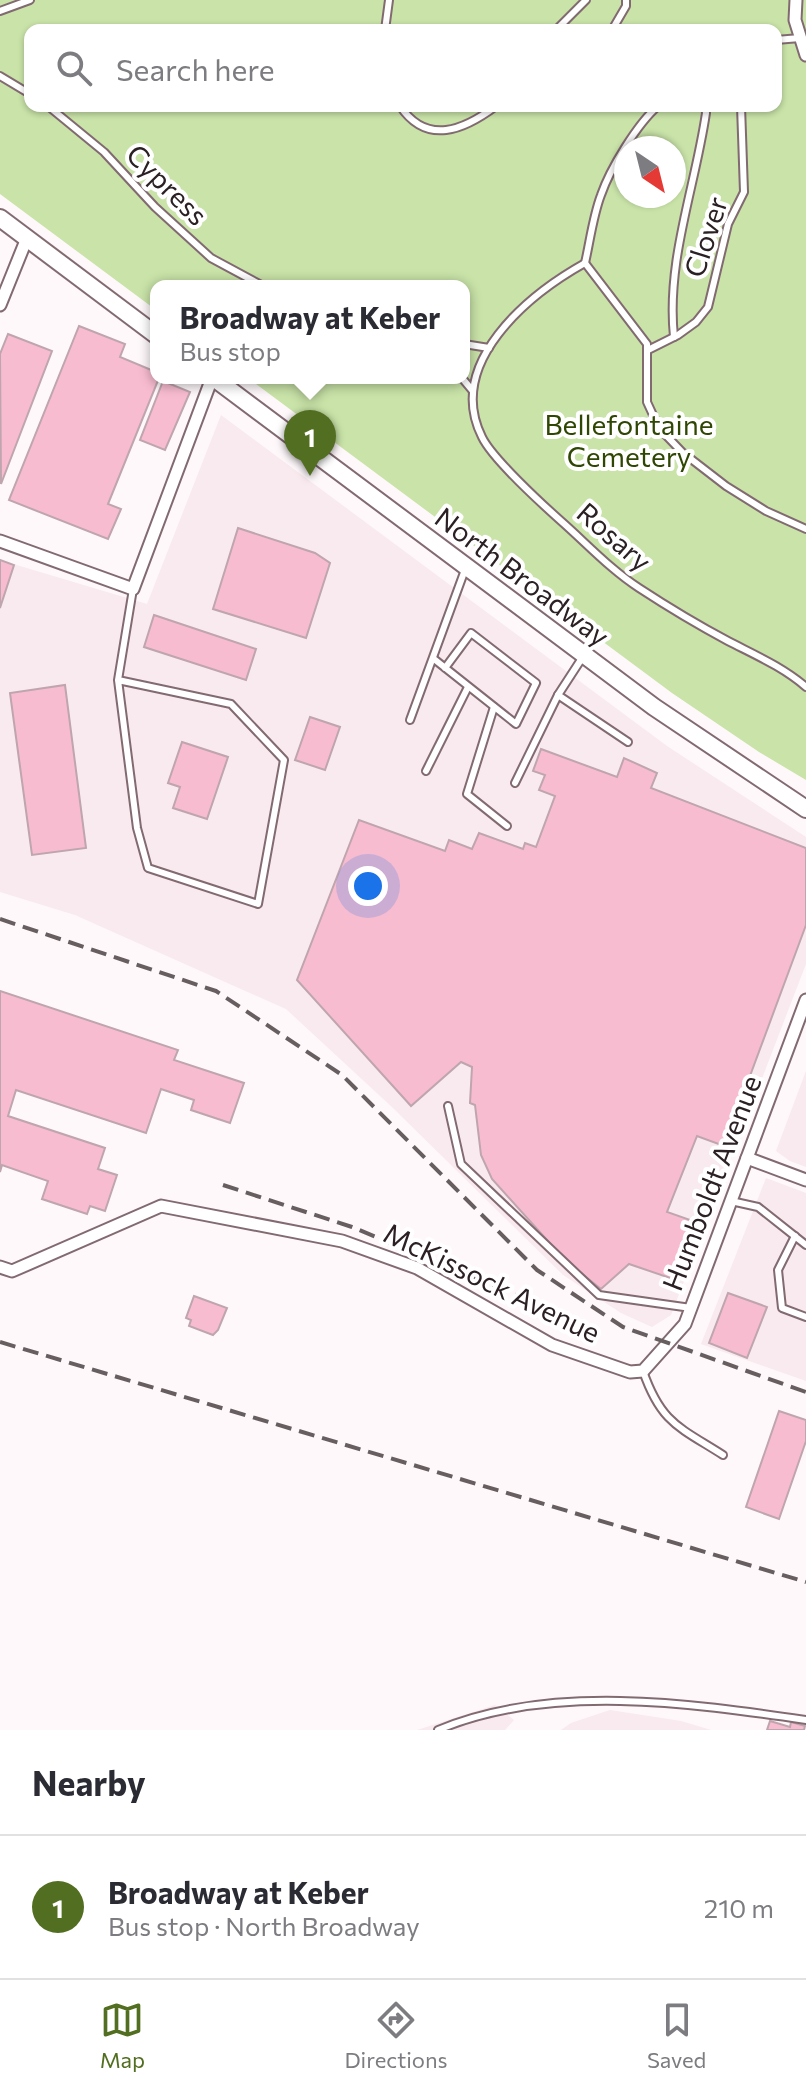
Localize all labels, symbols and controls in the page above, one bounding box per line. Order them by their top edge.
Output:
search box [24,24,782,112]
icon: search [52,46,96,90]
text: Search here [116,50,275,87]
north arrow [614,136,686,208]
street label: Cypress [120,137,215,232]
street label: Clover [676,192,734,281]
popup [150,280,470,384]
text: Broadway at Keber [180,298,440,335]
text: Bus stop [180,335,281,366]
park label: Bellefontaine Cemetery [545,407,713,473]
pin: 1 [284,410,336,476]
street label: Rosary [571,495,659,578]
street label: North Broadway [429,500,616,653]
your location [348,866,388,906]
street label: Humboldt Avenue [654,1070,768,1295]
street label: McKissock Avenue [379,1215,606,1349]
text: Nearby [32,1761,146,1803]
text: Broadway at Keber [108,1873,369,1910]
text: 1 [52,1892,64,1923]
text: 210 m [704,1892,774,1923]
text: Bus stop · North Broadway [108,1910,420,1941]
tab: Map [100,1998,145,2073]
tab: Directions [344,1998,448,2073]
tab: Saved [647,1998,706,2073]

